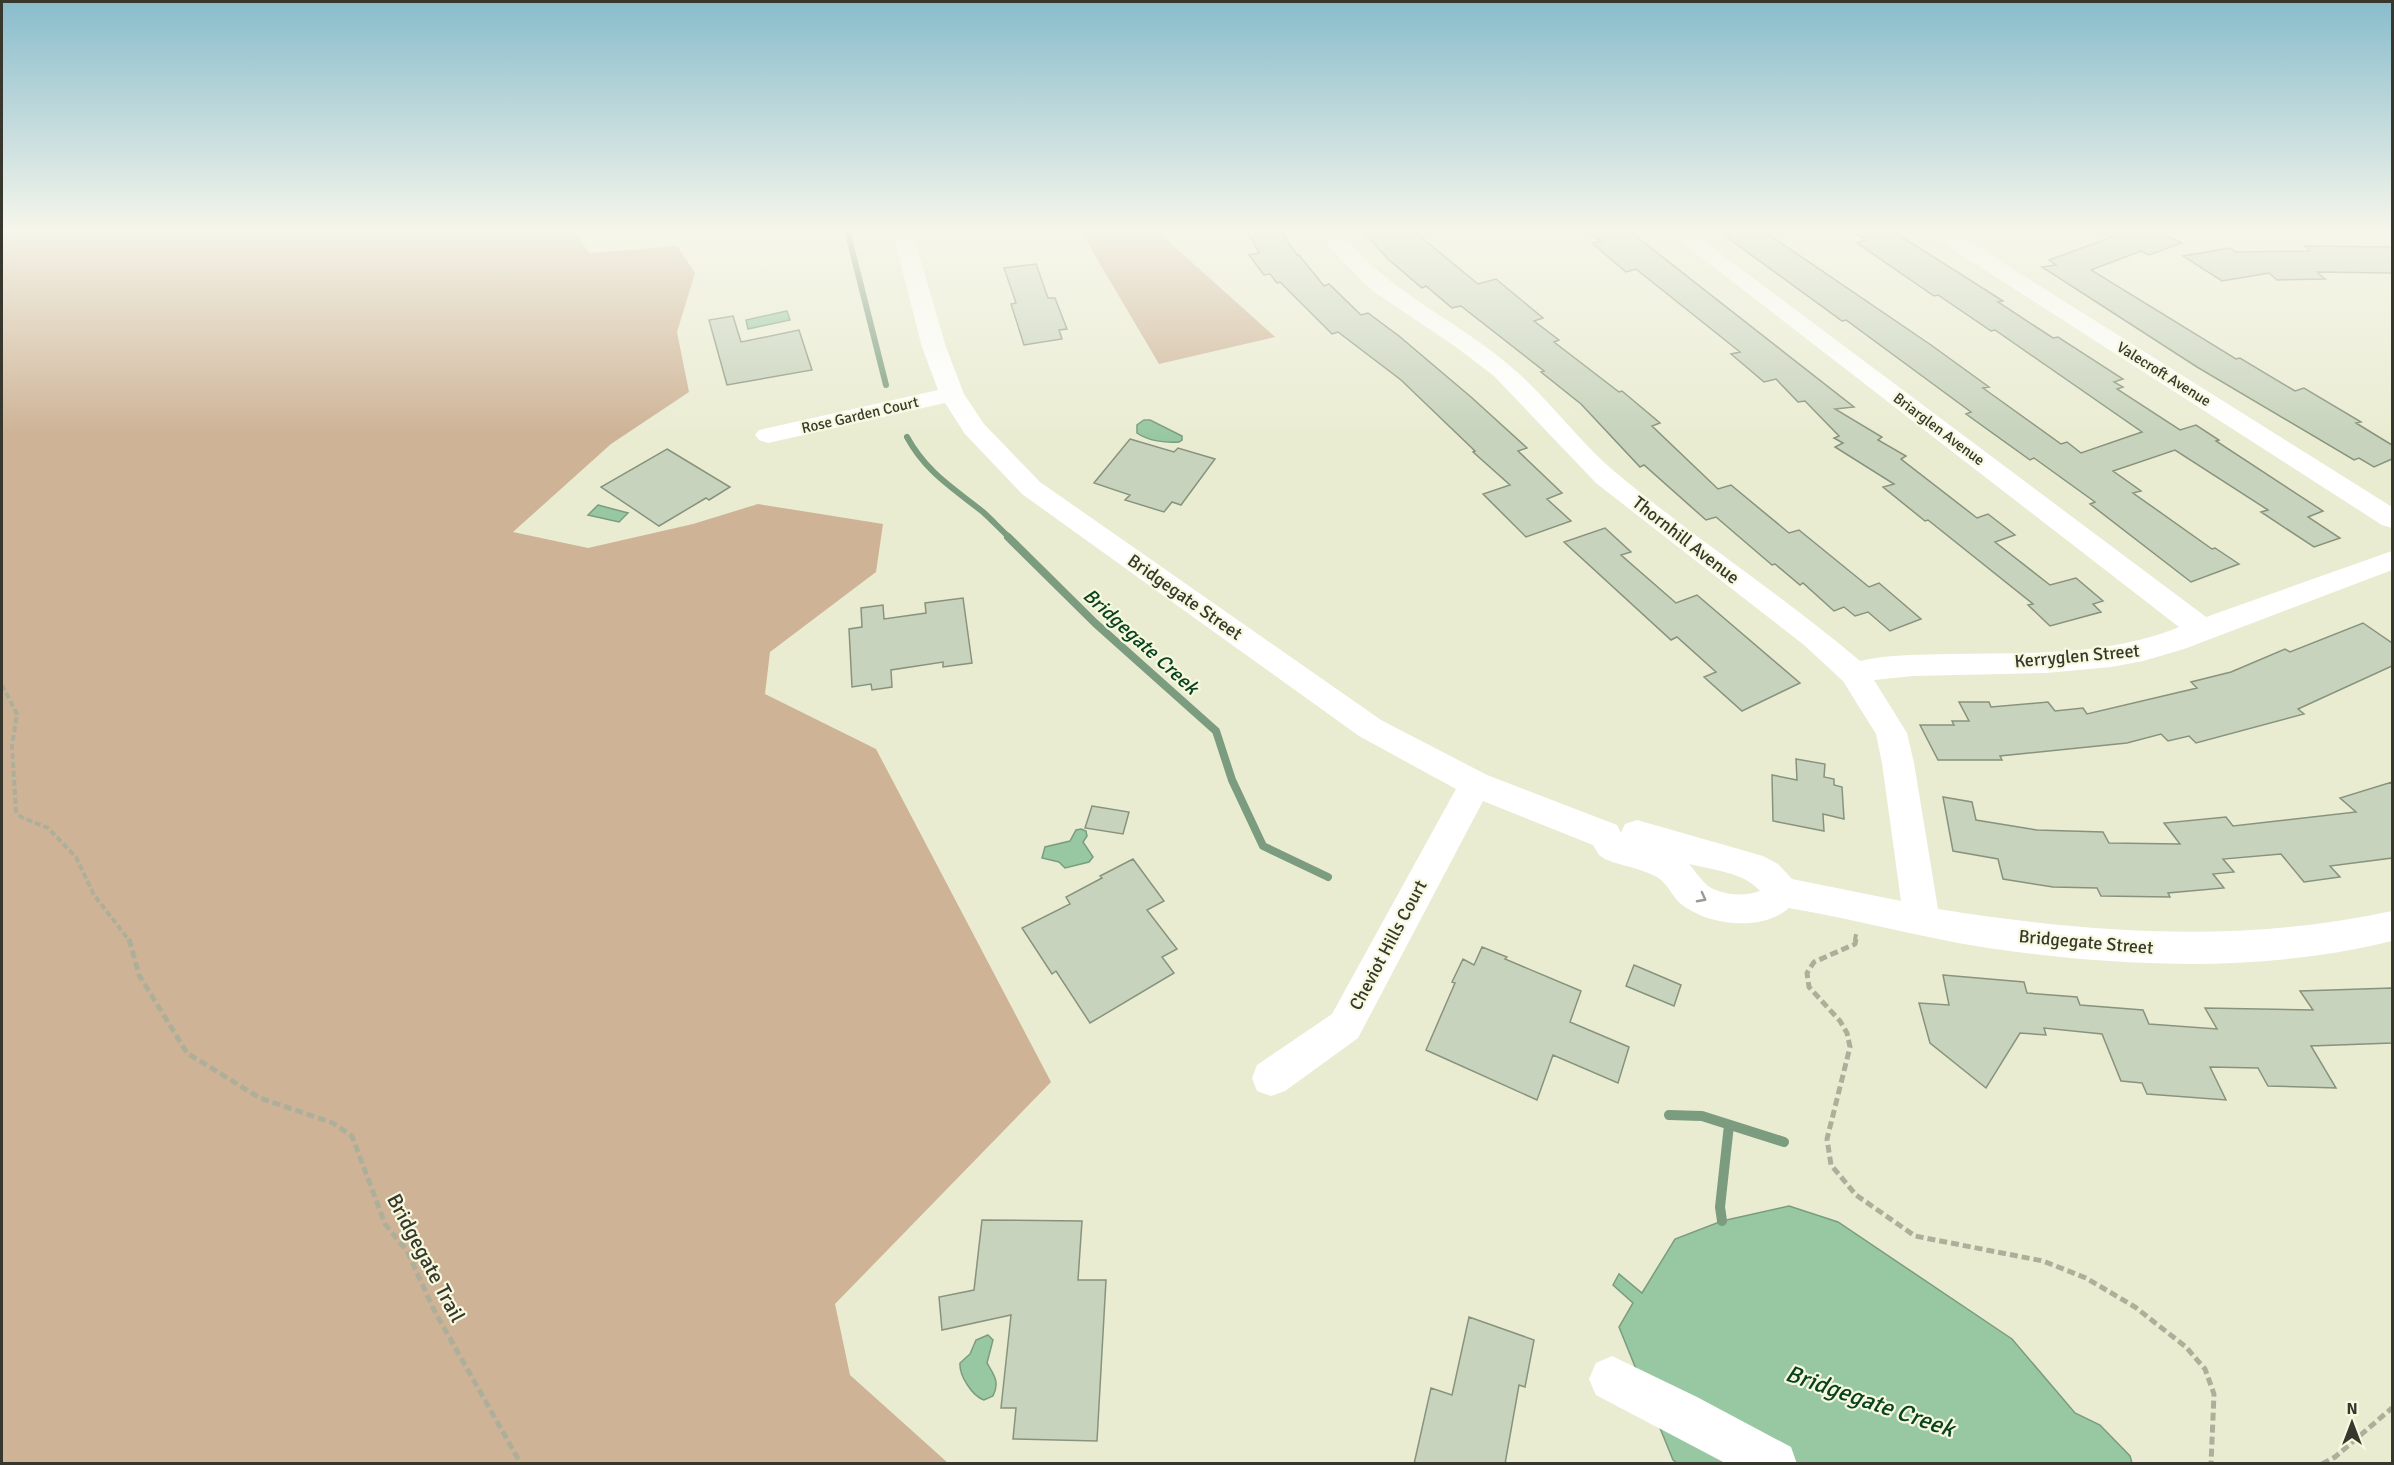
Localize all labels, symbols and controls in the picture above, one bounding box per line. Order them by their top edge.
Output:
street label: Valecroft Avenue [2114,338,2214,410]
street label: Briarglen Avenue [1890,389,1988,469]
street label: Rose Garden Court [800,393,920,437]
street label: Thornhill Avenue [1628,491,1744,589]
street label: Bridgegate Street [1123,549,1247,645]
water label: Bridgegate Creek [1078,583,1205,701]
street label: Kerryglen Street [2013,640,2141,672]
street label: Cheviot Hills Court [1344,876,1432,1014]
one-way arrow [1696,891,1706,902]
street label: Bridgegate Street [2018,925,2154,959]
street label: Bridgegate Trail [381,1189,471,1327]
water label: Bridgegate Creek [1782,1358,1960,1445]
north arrow [2322,1393,2382,1453]
text: N [2346,1399,2358,1419]

